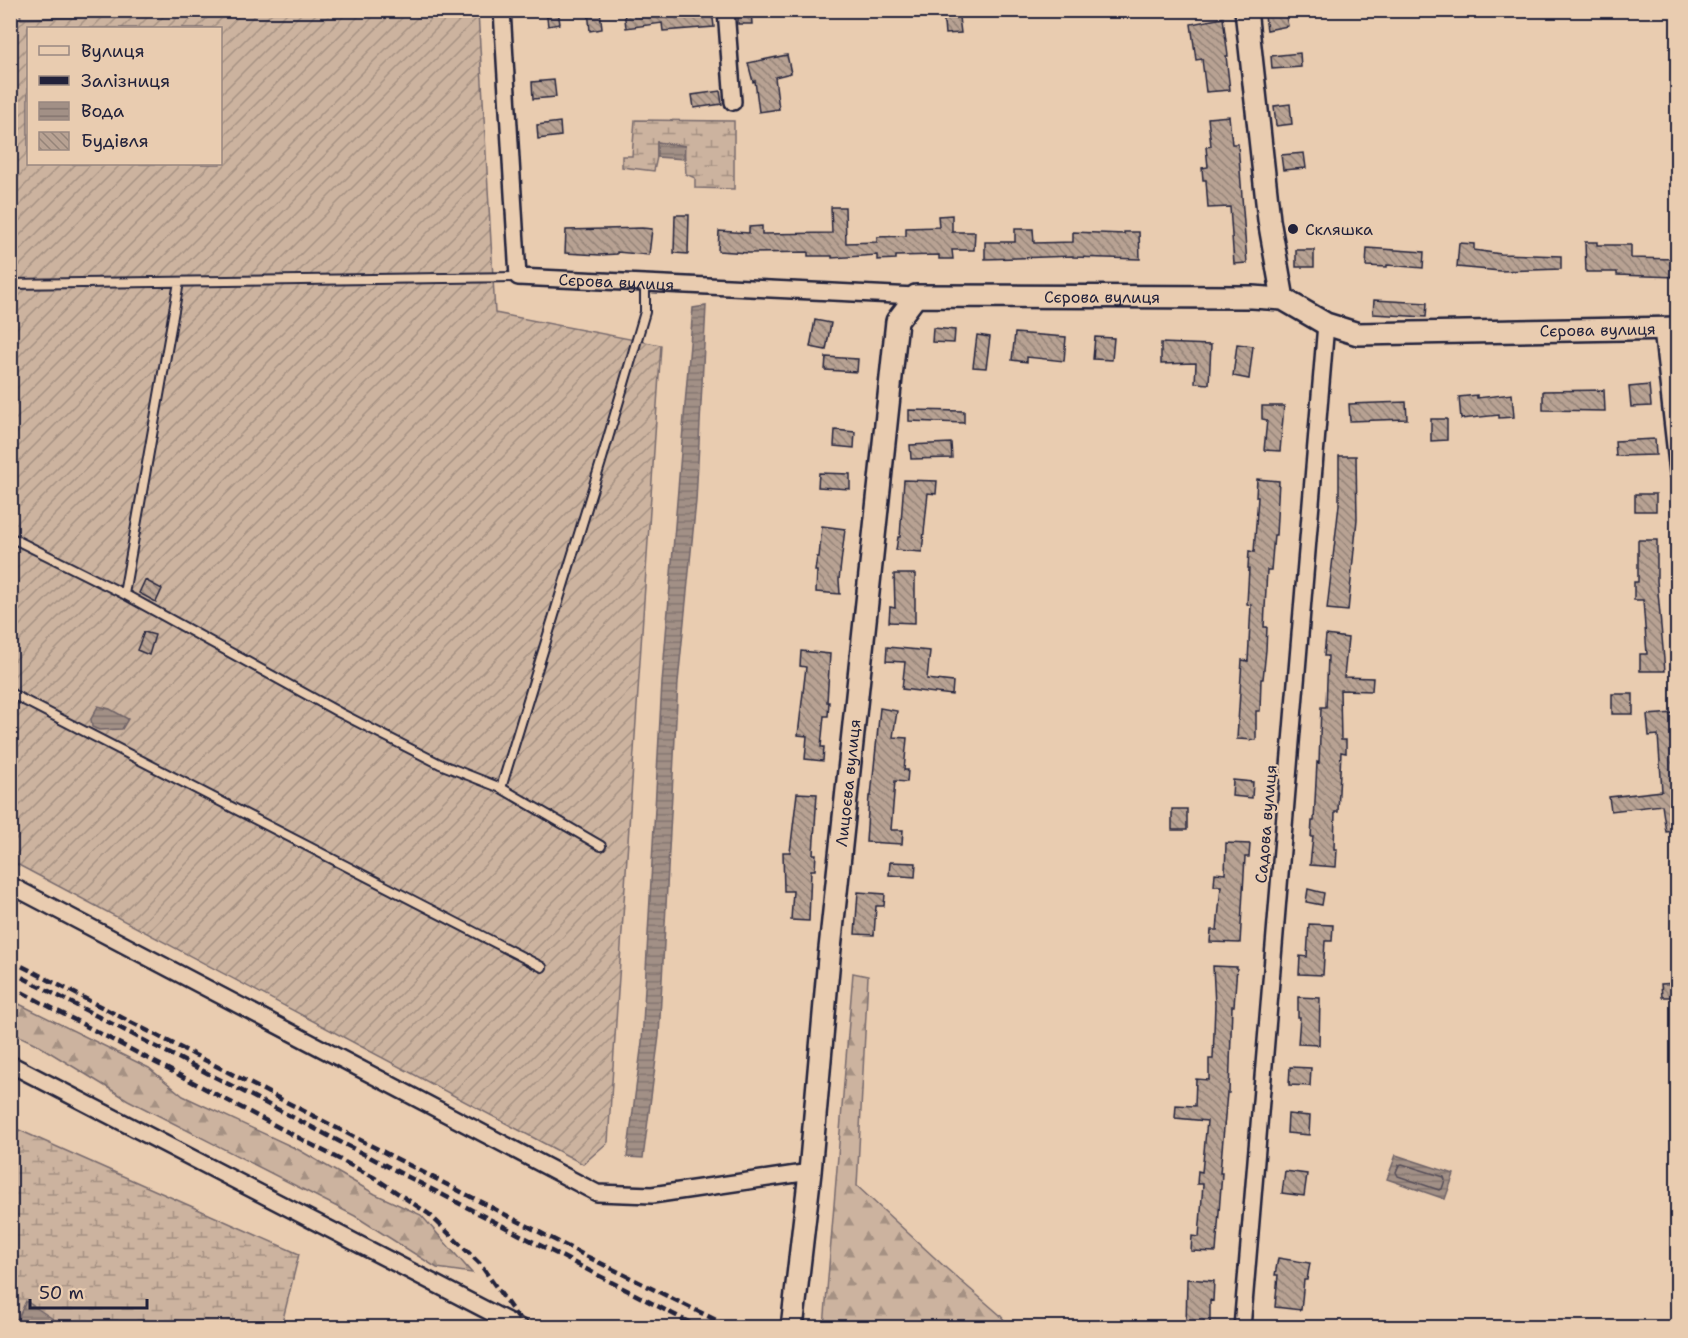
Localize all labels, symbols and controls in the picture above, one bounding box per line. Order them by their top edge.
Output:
legend [27,27,222,165]
text: Вулиця [81,39,145,63]
text: Залізниця [81,69,170,93]
text: Вода [81,99,124,123]
text: Будівля [81,129,149,153]
place label: Скляшка [1305,219,1373,240]
marker: Скляшка [1286,222,1300,236]
street label: Сєрова вулиця [558,268,675,295]
street label: Сєрова вулиця [1044,286,1160,307]
street label: Сєрова вулиця [1540,318,1656,341]
street label: Лицоєва вулиця [830,718,865,848]
street label: Садова вулиця [1250,764,1282,884]
scale bar [30,1272,147,1310]
text: 50 m [39,1281,84,1305]

